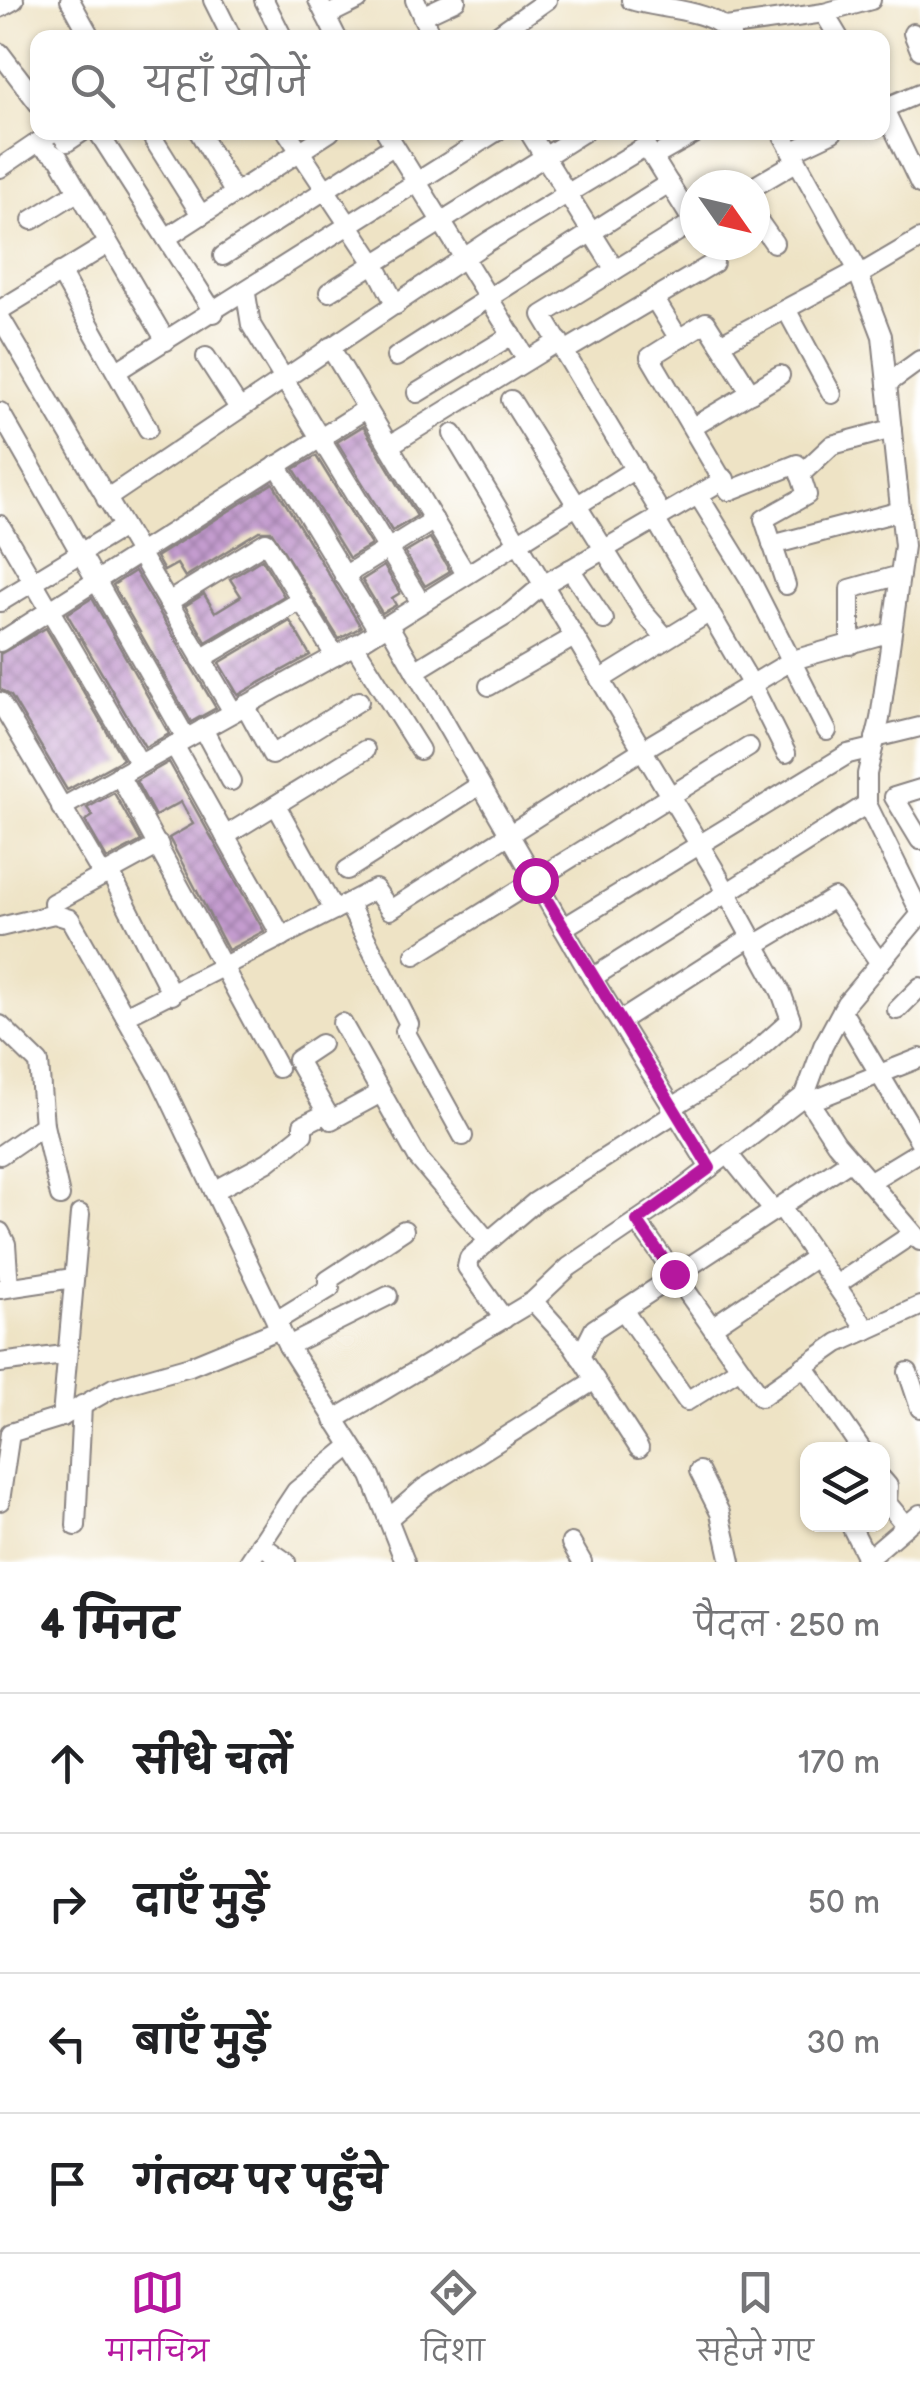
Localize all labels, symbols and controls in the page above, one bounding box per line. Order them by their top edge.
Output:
search box [30,30,890,140]
icon: search [65,58,120,113]
text: यहाँ खोजें [145,61,309,106]
north arrow [680,170,770,260]
route start [513,858,559,904]
route end [652,1252,698,1298]
map controls [800,1442,890,1532]
button: layers [800,1442,890,1532]
text: 4 मिनट [40,1600,178,1651]
text: पैदल · 250 m [694,1607,880,1646]
icon: ahead [40,1736,95,1791]
text: सीधे चलें [135,1739,291,1784]
text: 170 m [798,1744,880,1783]
icon: right [40,1876,95,1931]
text: दाएँ मुड़ें [135,1879,268,1924]
text: 50 m [808,1884,880,1923]
icon: left [40,2016,95,2071]
text: बाएँ मुड़ें [135,2019,269,2064]
text: 30 m [806,2024,880,2063]
icon: arrive [40,2156,95,2211]
text: गंतव्य पर पहुँचे [135,2159,387,2204]
tab: मानचित्र [106,2265,209,2382]
tab: दिशा [421,2265,485,2382]
tab: सहेजे गए [697,2265,814,2382]

